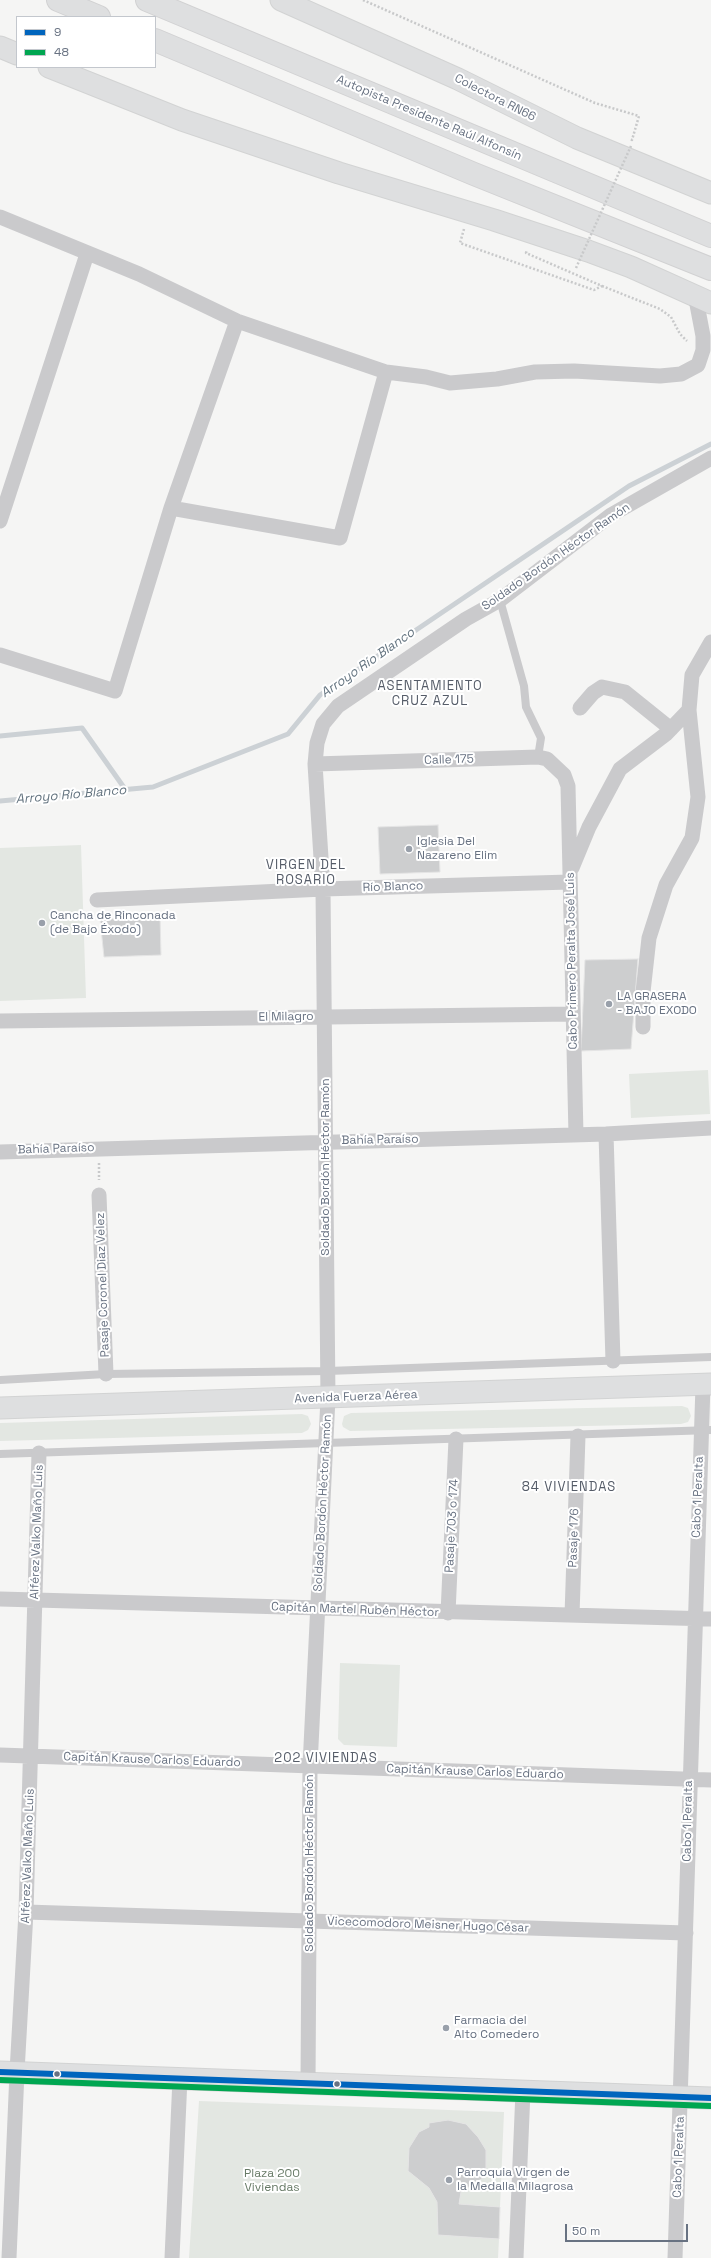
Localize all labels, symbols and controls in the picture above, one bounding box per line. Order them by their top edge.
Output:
legend [16,16,156,68]
text: 9 [54,24,61,40]
text: 48 [54,44,69,60]
street label: Colectora RN66 [452,71,538,125]
street label: Autopista Presidente Raúl Alfonsín [334,72,524,164]
street label: Soldado Bordón Héctor Ramón [479,500,633,614]
water label: Arroyo Río Blanco [318,625,418,701]
district label: ASENTAMIENTO CRUZ AZUL [377,678,483,709]
street label: Calle 175 [424,752,474,768]
water label: Arroyo Río Blanco [15,782,127,808]
place label: Iglesia Del Nazareno Elim [417,835,497,863]
marker: Iglesia Del Nazareno Elim [404,844,414,854]
district label: VIRGEN DEL ROSARIO [266,857,346,888]
street label: Cabo Primero Peralta José Luis [563,872,581,1050]
street label: Río Blanco [362,879,424,895]
place label: Cancha de Rinconada (de Bajo Éxodo) [50,909,176,937]
marker: Cancha de Rinconada (de Bajo Éxodo) [37,918,47,928]
place label: LA GRASERA - BAJO EXODO [617,990,697,1018]
marker: LA GRASERA - BAJO EXODO [604,999,614,1009]
street label: El Milagro [258,1009,314,1025]
street label: Soldado Bordón Héctor Ramón [319,1078,333,1256]
street label: Bahía Paraíso [341,1132,419,1148]
street label: Bahía Paraíso [17,1140,95,1158]
street label: Pasaje Coronel Diaz Velez [93,1212,113,1358]
street label: Avenida Fuerza Aérea [294,1388,418,1406]
street label: Soldado Bordón Héctor Ramón [311,1414,335,1592]
street label: Cabo 1 Peralta [689,1456,707,1538]
street label: Alférez Valko Maño Luis [27,1464,47,1600]
street label: Pasaje 703 o 174 [442,1479,462,1573]
district label: 84 VIVIENDAS [522,1479,616,1495]
street label: Pasaje 176 [566,1508,582,1568]
street label: Capitán Martel Rubén Héctor [271,1600,439,1620]
street label: Capitán Krause Carlos Eduardo [63,1750,241,1770]
district label: 202 VIVIENDAS [274,1750,378,1766]
street label: Capitán Krause Carlos Eduardo [386,1762,564,1782]
street label: Soldado Bordón Héctor Ramón [303,1774,317,1952]
street label: Cabo 1 Peralta [680,1780,696,1862]
street label: Alférez Valko Maño Luis [18,1788,38,1924]
street label: Vicecomodoro Meisner Hugo César [327,1914,529,1936]
place label: Farmacia del Alto Comedero [454,2014,539,2042]
marker: Farmacia del Alto Comedero [441,2023,451,2033]
unlabelled marker [52,2069,62,2079]
unlabelled marker [332,2079,342,2089]
street label: Cabo 1 Peralta [670,2116,688,2198]
place label: Parroquia Virgen de la Medalla Milagrosa [457,2166,574,2194]
park label: Plaza 200 Viviendas [244,2167,300,2195]
marker: Parroquia Virgen de la Medalla Milagrosa [444,2175,454,2185]
scale bar [567,2216,690,2242]
text: 50 m [572,2223,600,2239]

